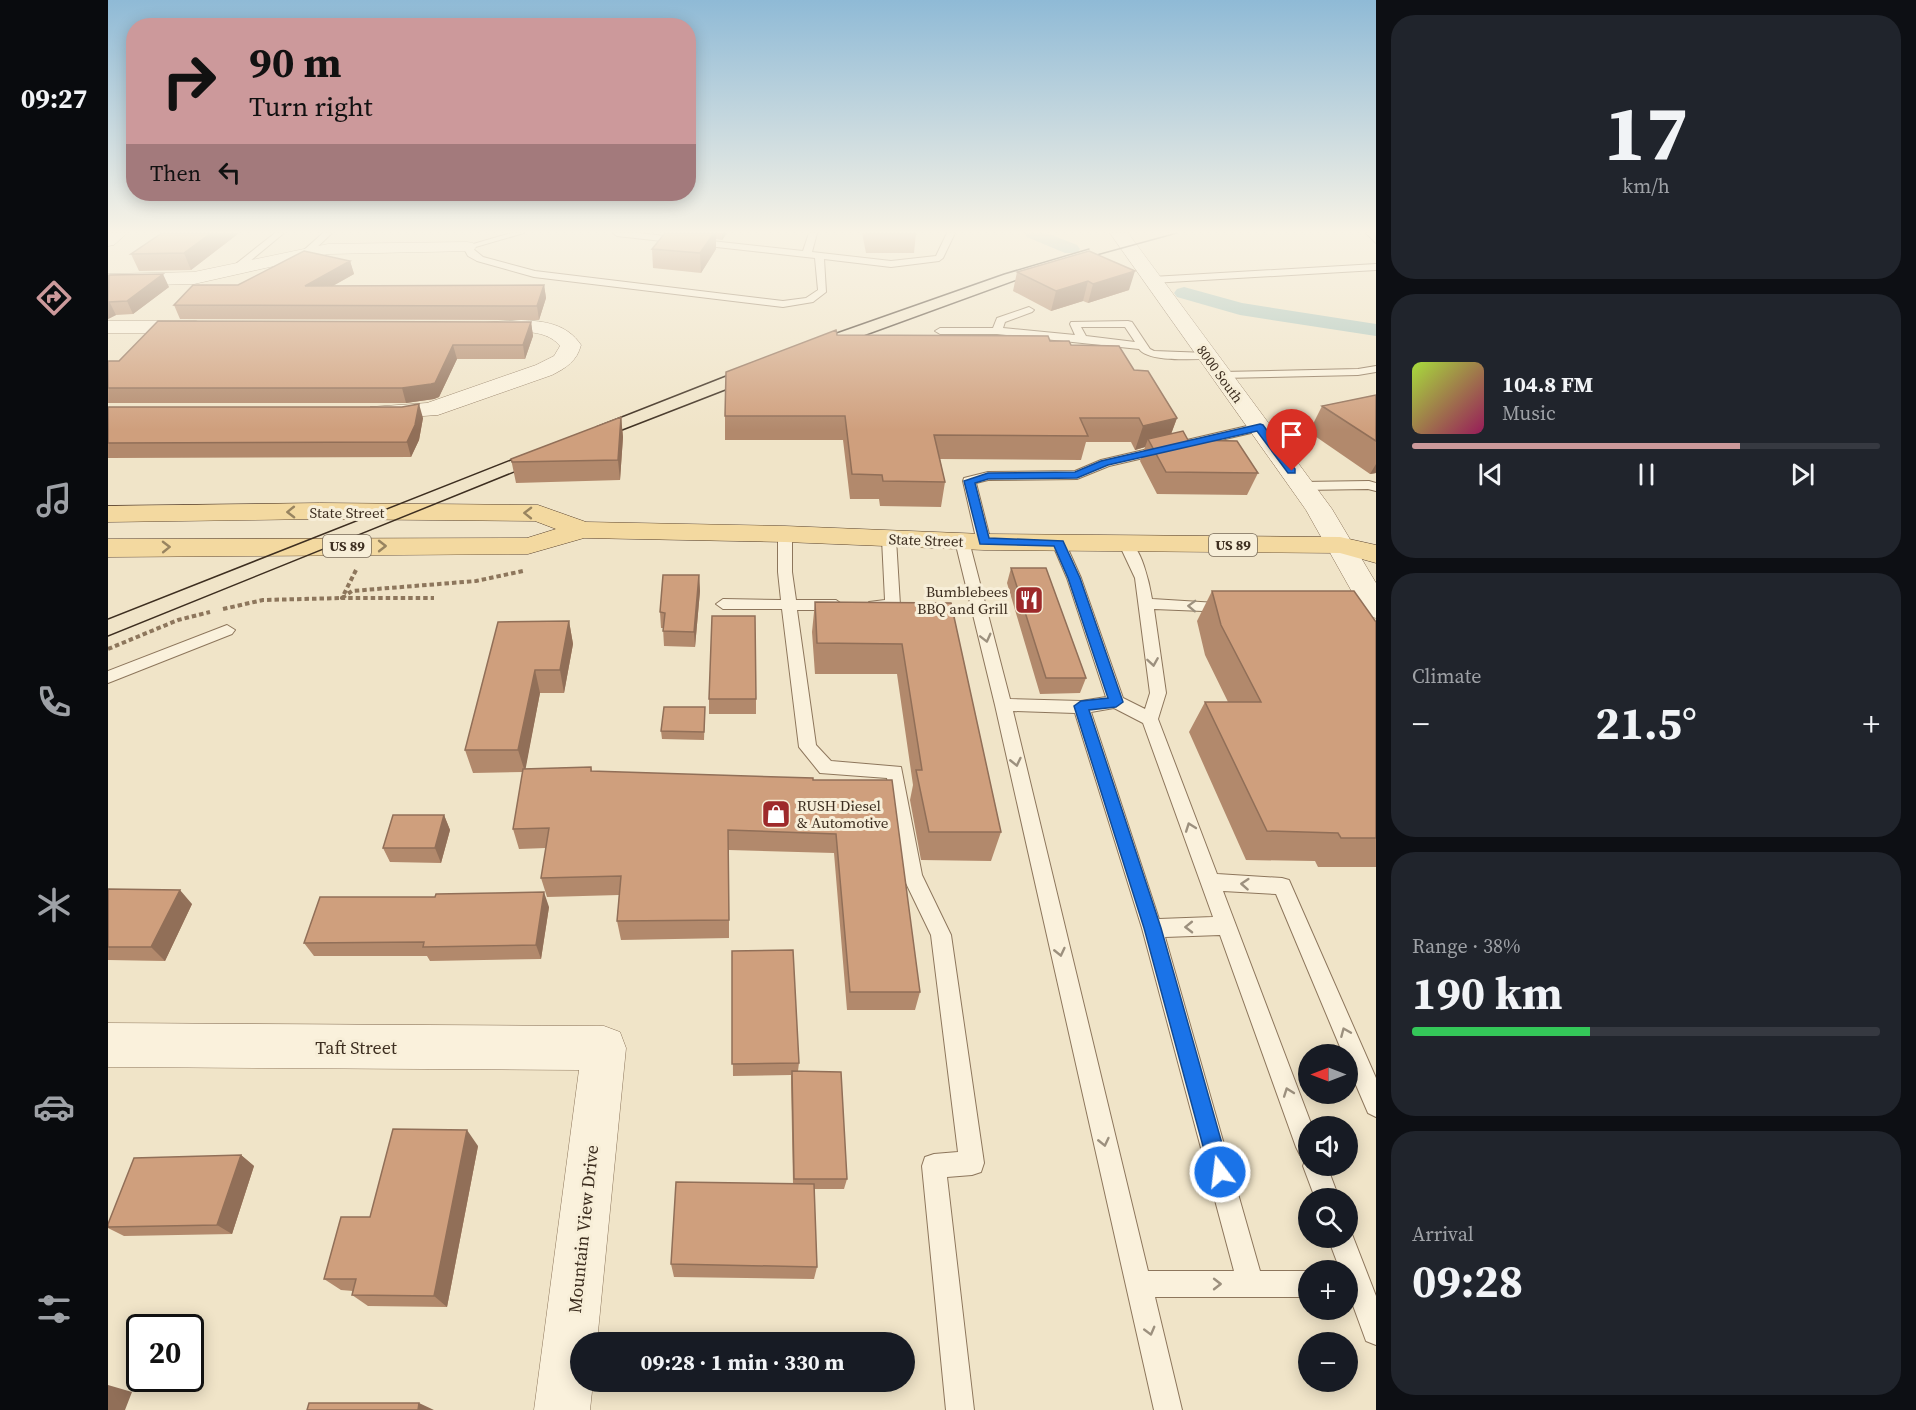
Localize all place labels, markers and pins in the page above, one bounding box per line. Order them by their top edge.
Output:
pin [1266,409,1317,471]
place label: Bumblebees BBQ and Grill [917,581,1009,619]
restaurant icon: Bumblebees BBQ and Grill [1013,584,1045,616]
place label: RUSH Diesel & Automotive [797,795,889,833]
shop icon: RUSH Diesel & Automotive [760,798,792,830]

